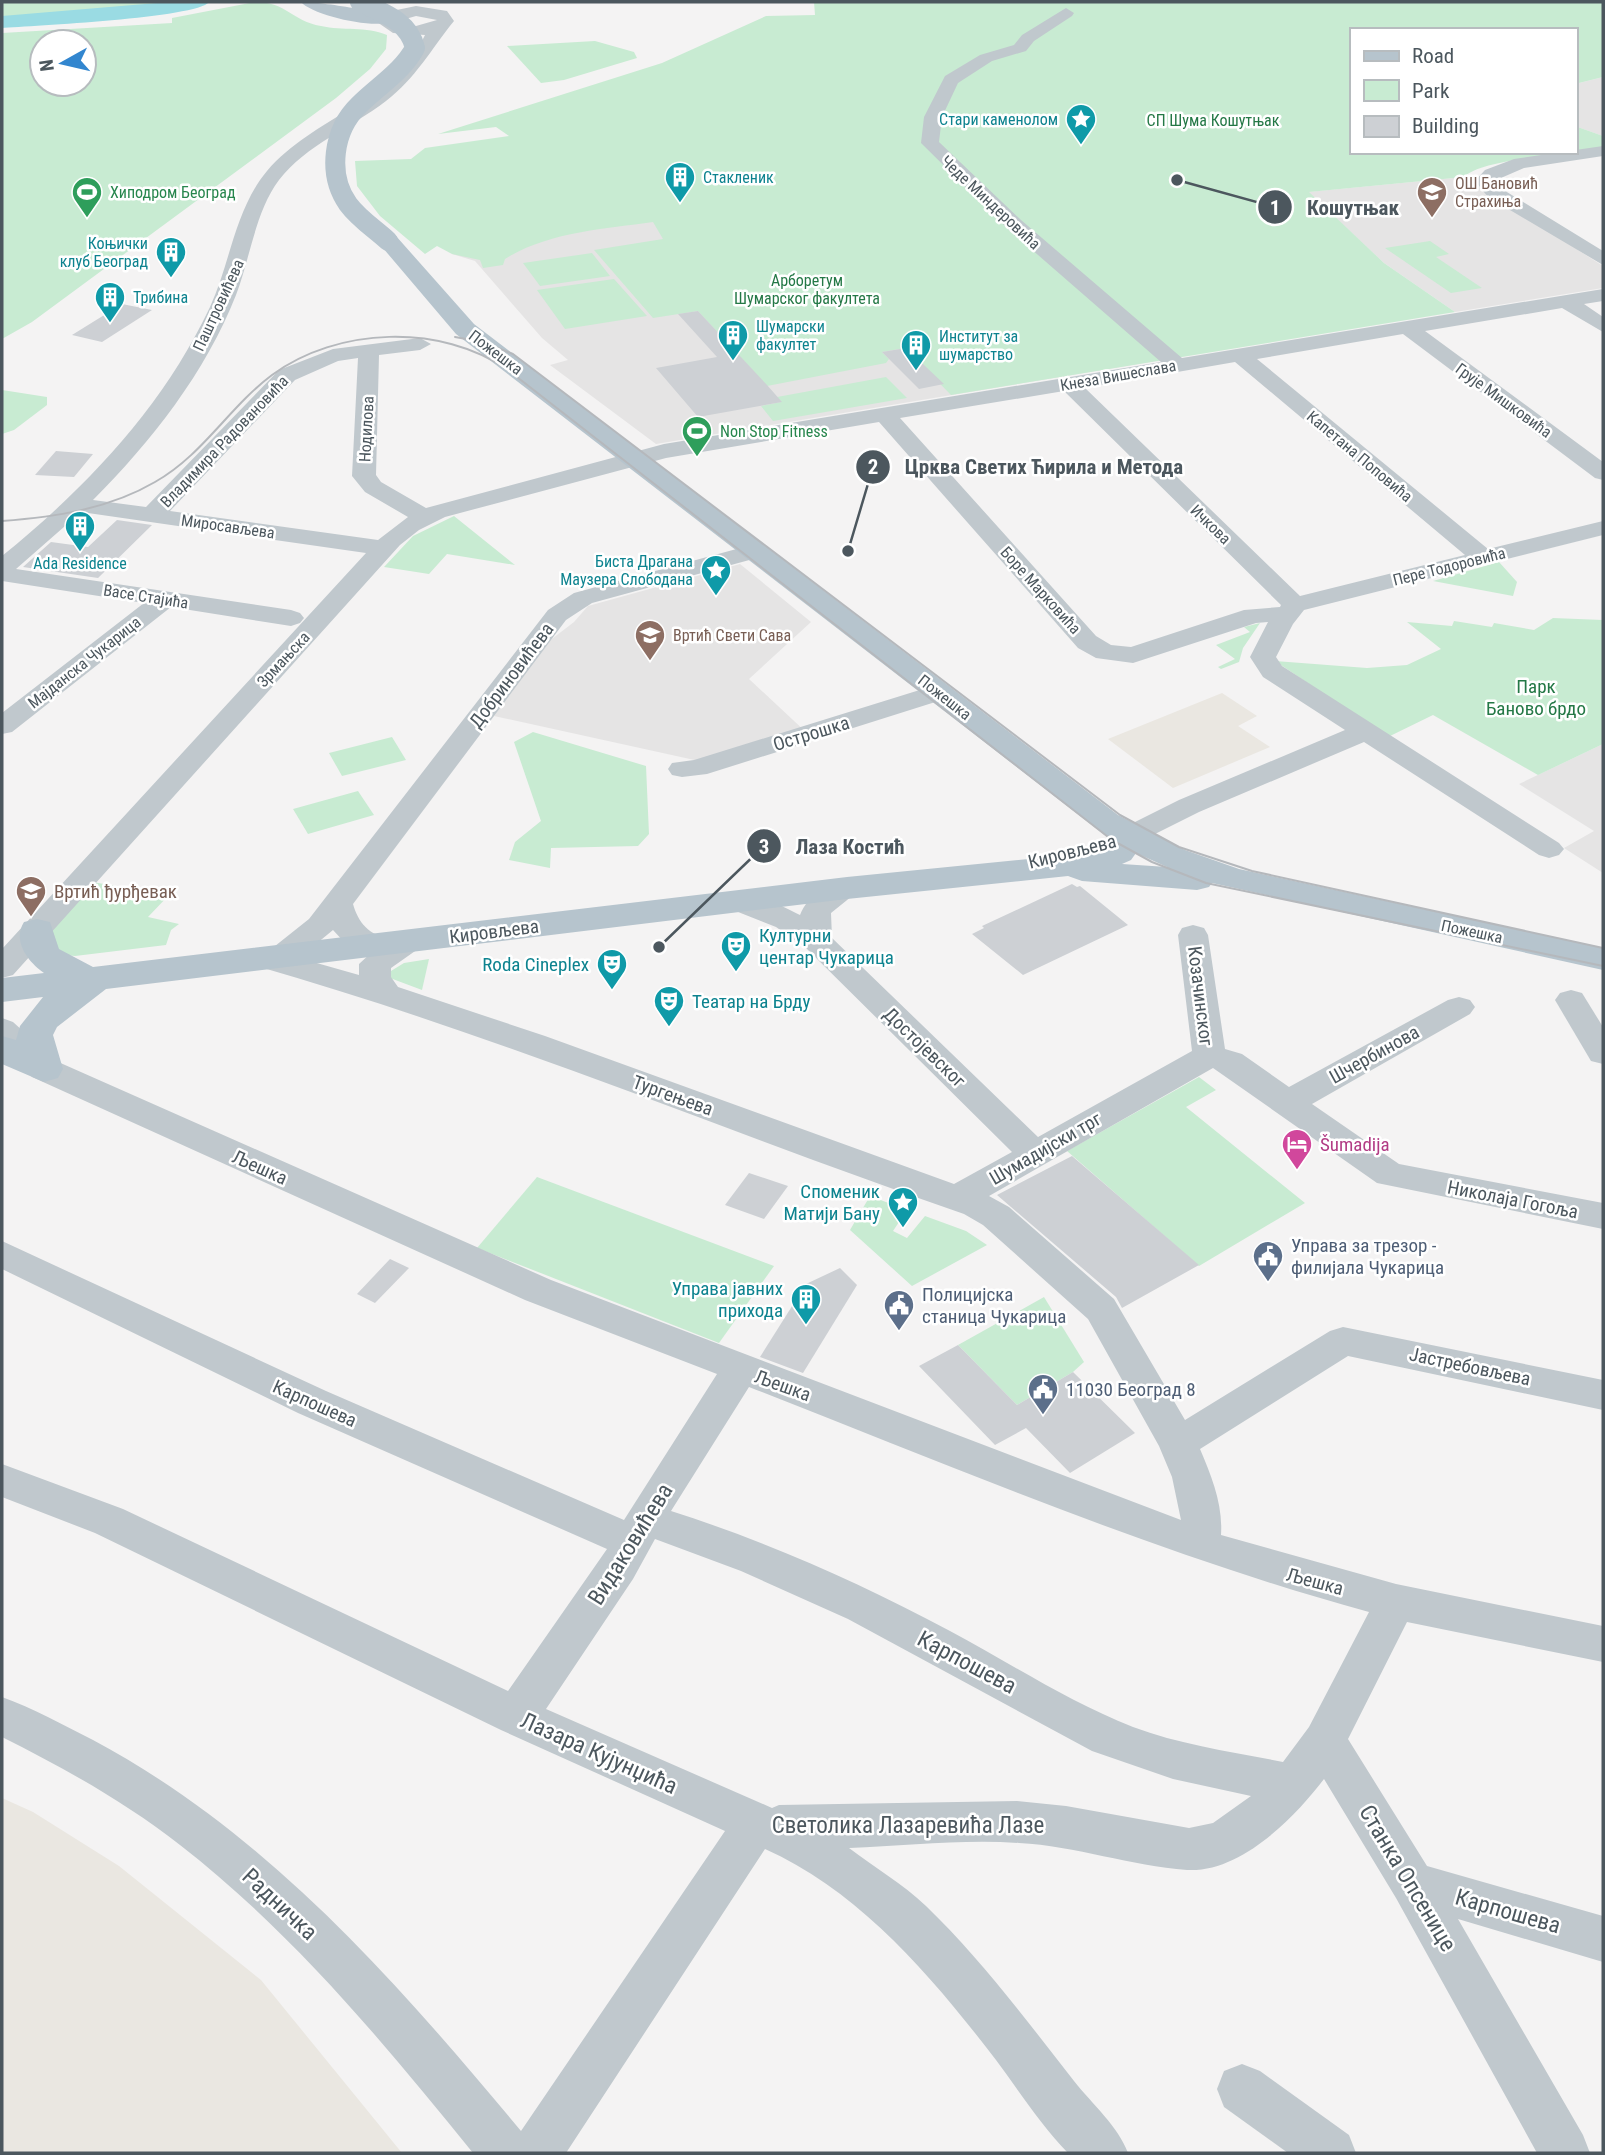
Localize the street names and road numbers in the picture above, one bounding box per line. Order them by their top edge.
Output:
street label: Чеде Миндеровића [937,151,1044,253]
street label: Паштровићева [189,256,248,354]
street label: Пожешка [465,326,526,379]
street label: Кнеза Вишеслава [1059,356,1178,395]
street label: Грује Мишковића [1452,359,1556,442]
street label: Владимира Радовановића [156,372,292,511]
street label: Нодилова [355,396,378,462]
street label: Капетана Поповића [1303,407,1416,506]
street label: Ичкова [1187,501,1235,548]
street label: Миросављева [180,511,276,542]
street label: Боре Марковића [996,543,1085,638]
street label: Пере Тодоровића [1391,543,1507,590]
street label: Васе Стајића [102,580,190,613]
street label: Мајданска Чукарица [24,612,144,712]
street label: Добриновићева [464,618,558,732]
street label: Зрмањска [253,628,314,691]
street label: Пожешка [914,671,975,724]
street label: Острошка [770,711,852,756]
street label: Кировљева [1026,829,1119,874]
street label: Кировљева [448,915,540,948]
street label: Пожешка [1439,916,1504,947]
street label: Козачинског [1183,945,1218,1047]
street label: Достојевског [879,1003,970,1092]
street label: Шчербинова [1325,1020,1423,1089]
street label: Тургењева [629,1070,716,1121]
street label: Шумадијски трг [985,1107,1105,1190]
street label: Љешка [229,1145,291,1190]
street label: Николаја Гогоља [1446,1176,1580,1223]
street label: Јастребовљева [1407,1342,1533,1391]
street label: Љешка [752,1365,814,1406]
street label: Карпошева [269,1375,360,1432]
street label: Видаковићева [582,1479,678,1610]
street label: Љешка [1284,1563,1346,1600]
street label: Карпошева [913,1625,1021,1700]
street label: Лазара Кујунџића [516,1707,681,1800]
street label: Станка Опсенице [1353,1800,1462,1956]
street label: Светолика Лазаревића Лазе [772,1812,1044,1839]
street label: Радничка [237,1863,323,1946]
street label: Карпошева [1452,1884,1564,1939]

